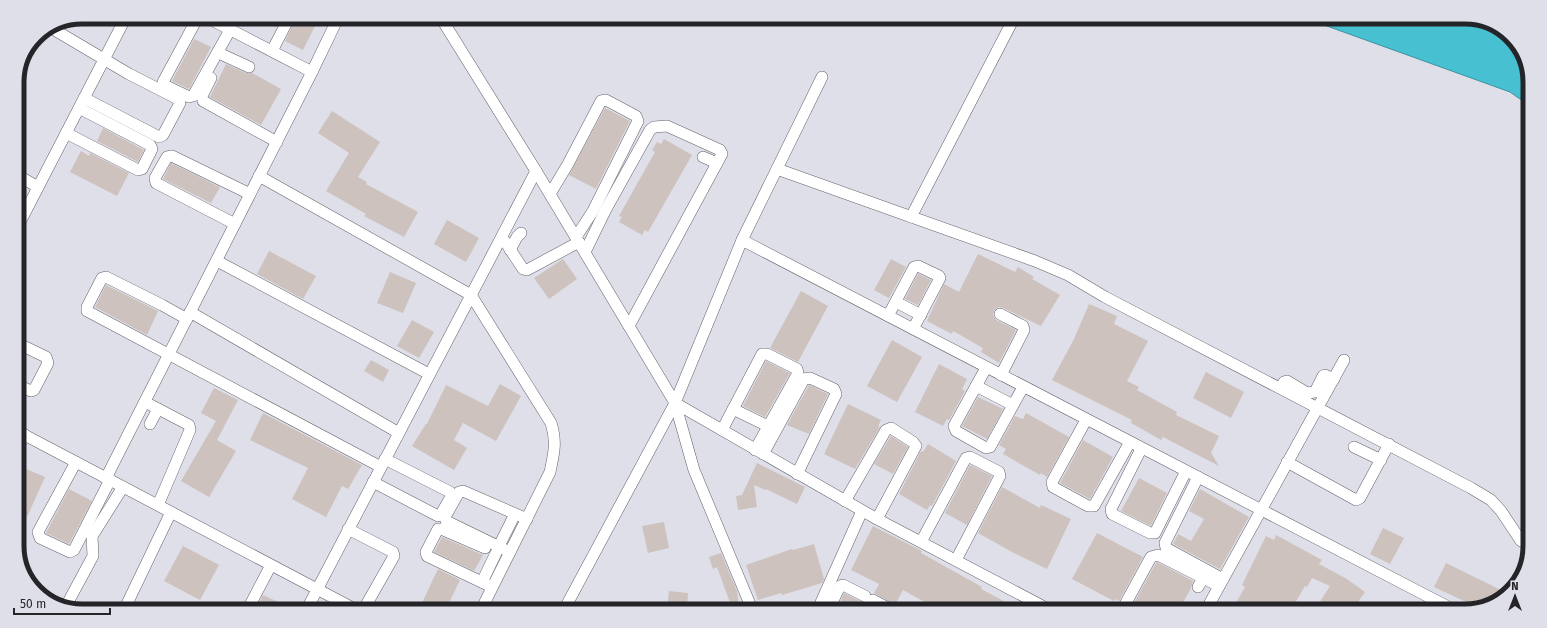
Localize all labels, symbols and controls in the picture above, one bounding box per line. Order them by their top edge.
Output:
north arrow [1495,576,1535,616]
text: N [1511,580,1519,593]
scale bar [14,590,110,616]
text: 50 m [20,597,46,611]

